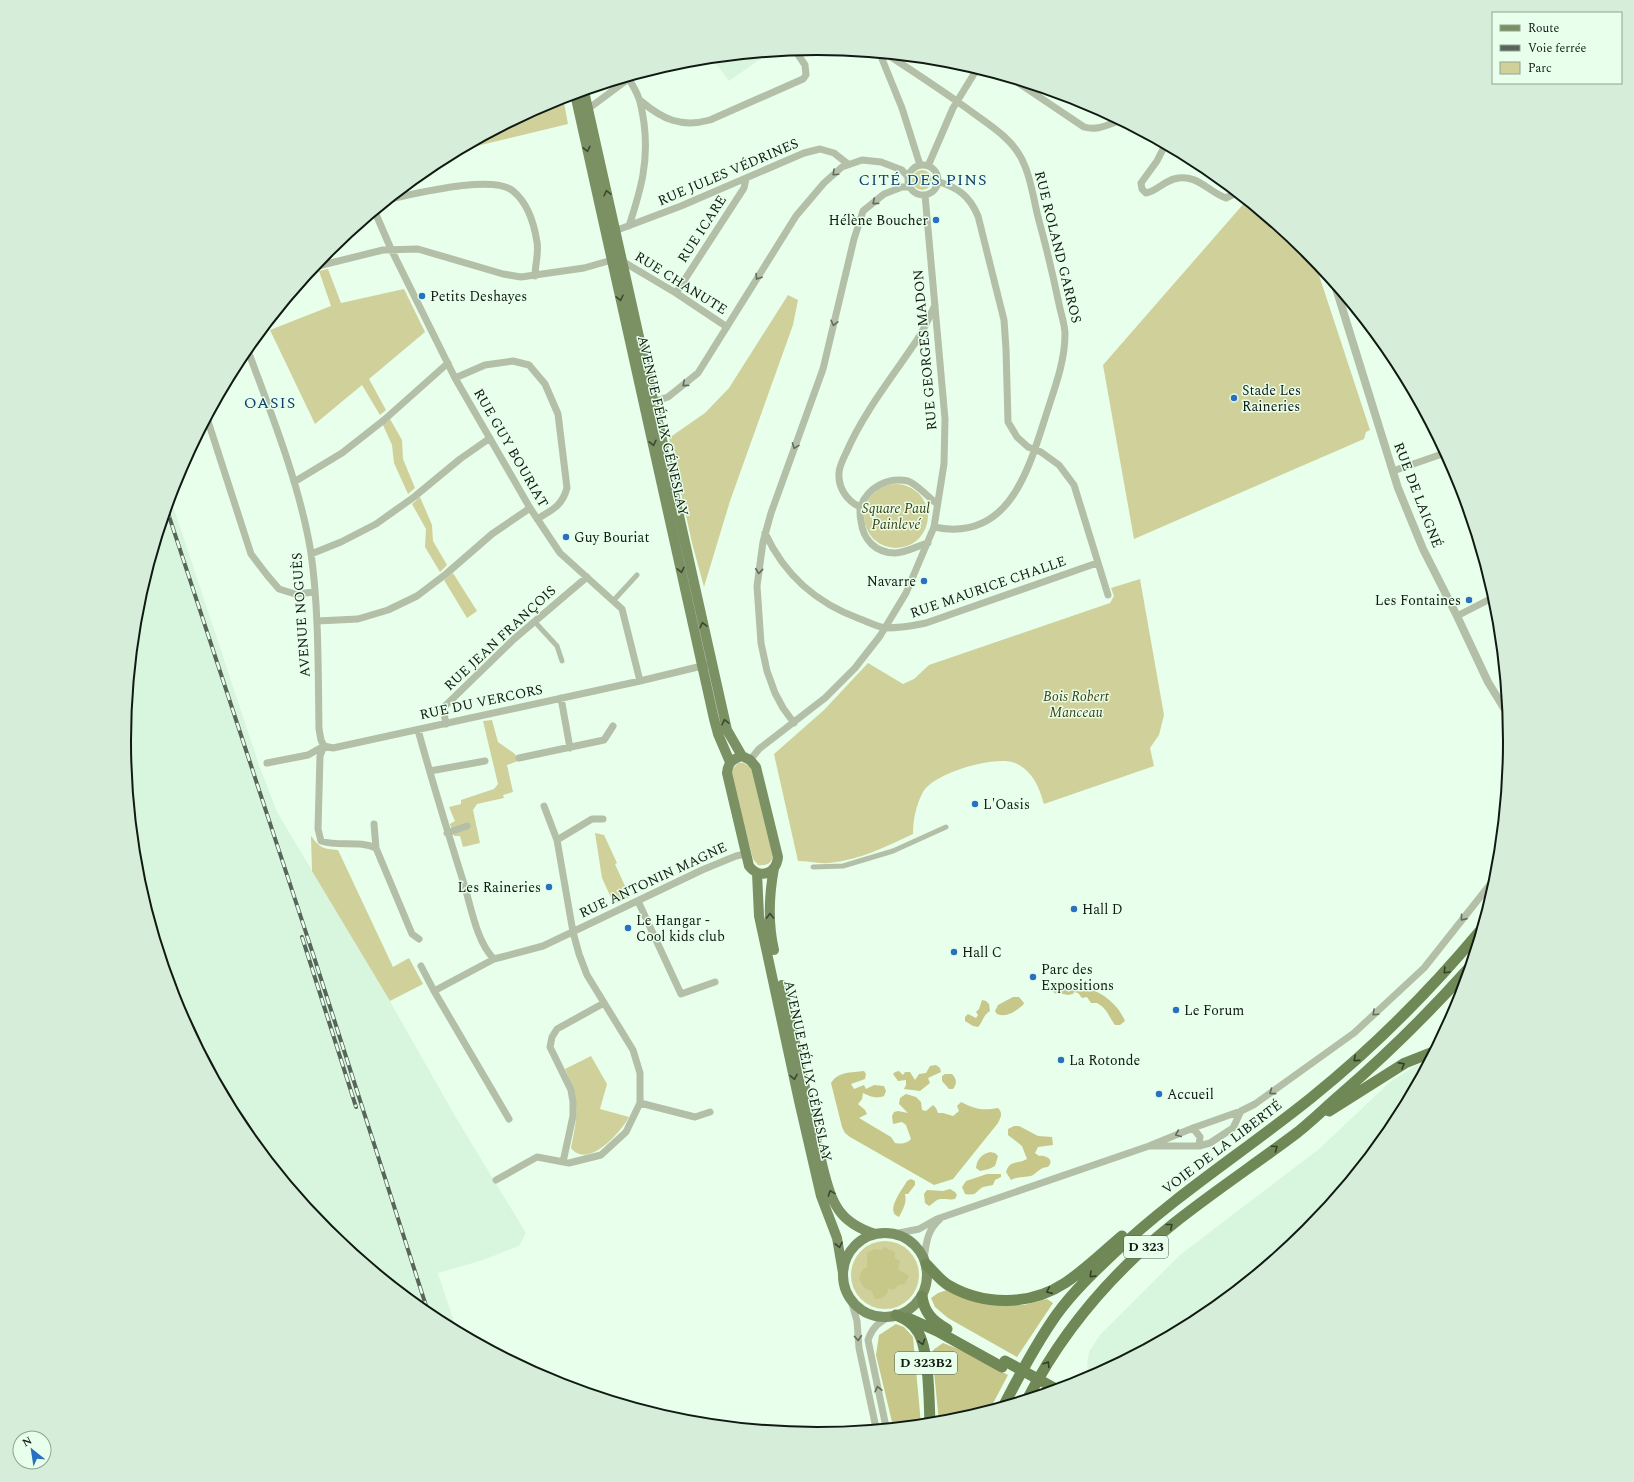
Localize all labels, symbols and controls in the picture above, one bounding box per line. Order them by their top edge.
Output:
legend [1492,12,1622,84]
text: Route [1528,19,1559,38]
text: Voie ferrée [1528,39,1587,58]
text: Parc [1528,59,1552,78]
street label: RUE JULES VÉDRINES [654,133,802,211]
one-way arrow [583,146,591,152]
one-way arrow [832,168,840,176]
district label: CITÉ DES PINS [858,168,988,192]
street label: RUE ROLAND GARROS [1029,169,1087,325]
one-way arrow [603,190,611,196]
street label: RUE ICARE [672,191,732,267]
one-way arrow [872,197,879,204]
place label: Hélène Boucher [829,210,928,231]
marker: Hélène Boucher [931,215,941,225]
street label: RUE CHANUTE [631,246,731,320]
street label: RUE GEORGES MADON [907,269,943,431]
one-way arrow [755,273,762,280]
place label: Petits Deshayes [430,286,527,307]
marker: Petits Deshayes [417,291,427,301]
one-way arrow [616,295,624,302]
one-way arrow [831,319,839,326]
street label: AVENUE FÉLIX GÉNESLAY [632,334,694,518]
one-way arrow [682,379,690,386]
place label: Stade Les Raineries [1242,380,1301,417]
street label: RUE GUY BOURIAT [468,385,554,511]
district label: OASIS [244,391,296,415]
marker: Stade Les Raineries [1229,393,1239,403]
street label: RUE DE LAIGNÉ [1388,439,1448,551]
one-way arrow [648,440,656,446]
one-way arrow [792,443,800,450]
park label: Square Paul Painlevé [862,498,930,535]
place label: Guy Bouriat [574,527,649,548]
marker: Guy Bouriat [561,532,571,542]
street label: RUE MAURICE CHALLE [907,550,1069,624]
street label: AVENUE NOGUÈS [286,552,316,678]
one-way arrow [676,566,684,573]
one-way arrow [755,568,764,574]
place label: Navarre [867,571,916,592]
marker: Navarre [919,576,929,586]
street label: RUE JEAN FRANÇOIS [439,580,561,696]
place label: Les Fontaines [1375,590,1461,611]
marker: Les Fontaines [1464,595,1474,605]
one-way arrow [700,622,708,628]
street label: RUE DU VERCORS [418,679,544,725]
park label: Bois Robert Manceau [1043,686,1110,723]
one-way arrow [722,718,730,725]
place label: L'Oasis [983,794,1030,815]
marker: L'Oasis [970,799,980,809]
street label: RUE ANTONIN MAGNE [576,836,730,924]
place label: Les Raineries [458,877,541,898]
marker: Les Raineries [544,882,554,892]
place label: Hall D [1082,899,1123,920]
marker: Hall D [1069,904,1079,914]
place label: Le Hangar - Cool kids club [636,910,725,947]
one-way arrow [766,913,774,919]
one-way arrow [1461,914,1468,921]
marker: Le Hangar - Cool kids club [623,923,633,933]
place label: Hall C [962,942,1002,963]
marker: Hall C [949,947,959,957]
place label: Parc des Expositions [1041,959,1114,996]
one-way arrow [1443,966,1450,974]
marker: Parc des Expositions [1028,972,1038,982]
street label: AVENUE FÉLIX GÉNESLAY [779,978,837,1164]
place label: Le Forum [1184,1000,1244,1021]
marker: Le Forum [1171,1005,1181,1015]
one-way arrow [1372,1009,1380,1016]
place label: La Rotonde [1069,1050,1140,1071]
marker: La Rotonde [1056,1055,1066,1065]
one-way arrow [1353,1055,1361,1062]
one-way arrow [1398,1063,1405,1070]
one-way arrow [789,1073,797,1080]
place label: Accueil [1167,1084,1214,1105]
one-way arrow [1269,1087,1276,1095]
marker: Accueil [1154,1089,1164,1099]
street label: VOIE DE LA LIBERTÉ [1158,1095,1286,1199]
one-way arrow [1174,1129,1182,1137]
one-way arrow [1270,1146,1277,1153]
one-way arrow [827,1190,836,1197]
one-way arrow [1166,1224,1173,1231]
road number: D 323 [1124,1236,1168,1258]
one-way arrow [834,1242,842,1248]
one-way arrow [1089,1270,1097,1278]
one-way arrow [1045,1287,1052,1295]
one-way arrow [854,1335,863,1341]
one-way arrow [917,1338,926,1345]
road number: D 323B2 [895,1352,957,1374]
one-way arrow [1042,1361,1050,1368]
one-way arrow [874,1386,882,1392]
north arrow [12,1430,52,1470]
text: N [19,1432,35,1451]

